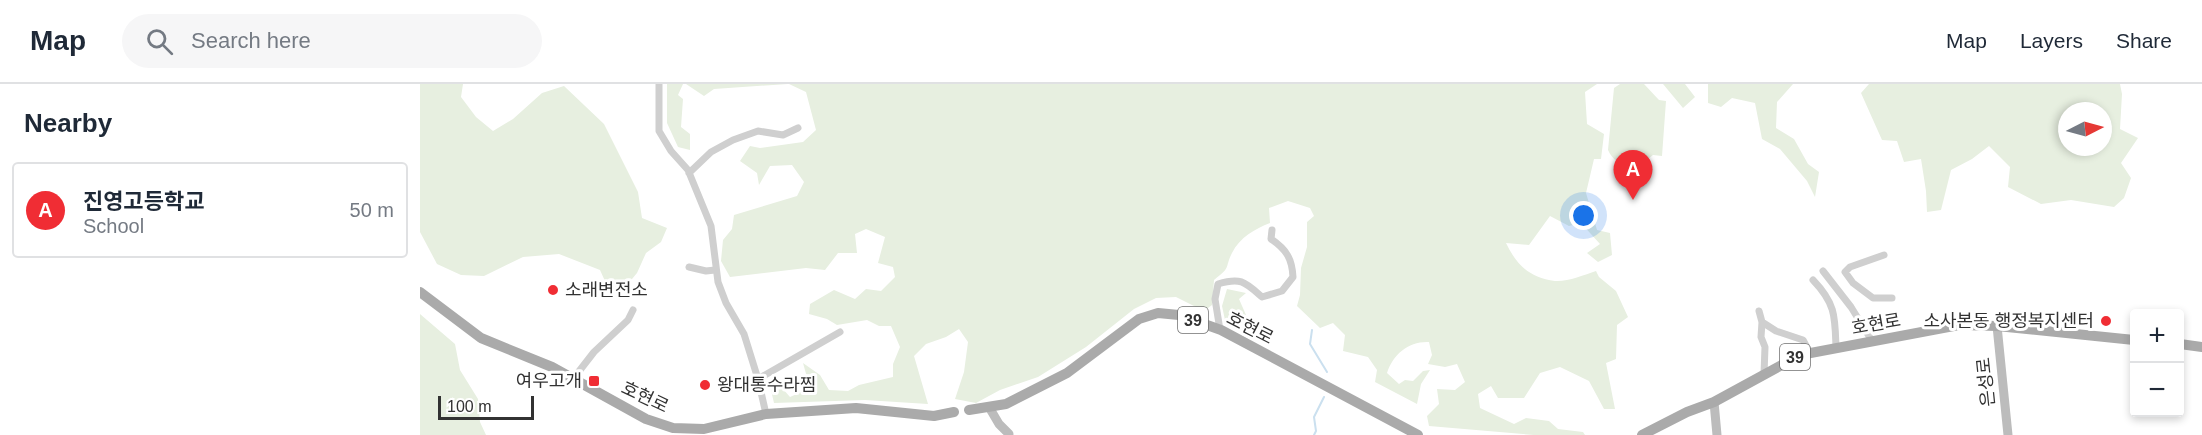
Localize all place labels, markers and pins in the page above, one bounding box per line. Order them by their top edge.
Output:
pin: A [1614,150,1652,200]
place label: 소래변전소 [565,280,648,300]
marker: 소래변전소 [546,283,560,297]
place label: 소사본동 행정복지센터 [1923,311,2094,331]
marker: 소사본동 행정복지센터 [2099,314,2113,328]
place label: 여우고개 [516,371,582,391]
marker: 여우고개 [587,374,601,388]
place label: 왕대통수라찜 [717,375,816,395]
marker: 왕대통수라찜 [698,378,712,392]

